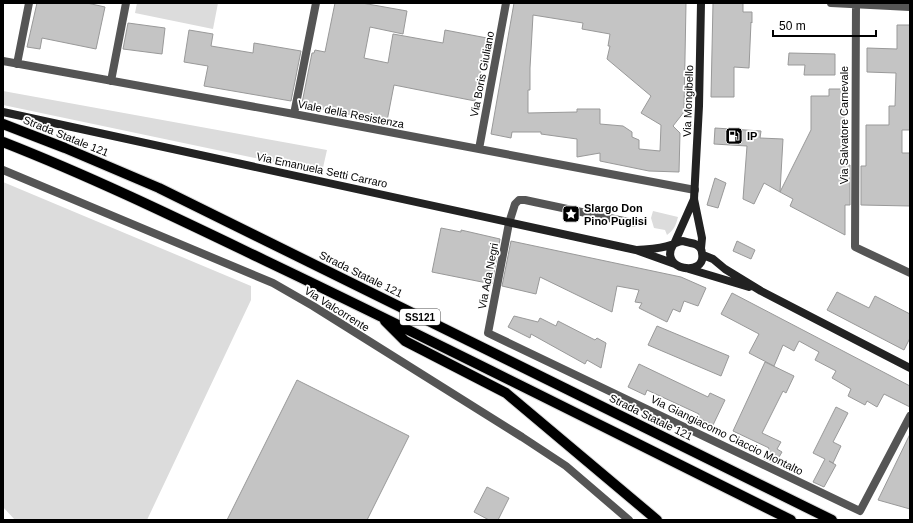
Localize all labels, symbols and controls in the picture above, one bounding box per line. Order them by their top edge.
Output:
scale bar [773,12,876,38]
text: 50 m [779,19,806,33]
street label: Via Boris Giuliano [468,30,496,118]
street label: Via Mongibello [681,65,695,137]
street label: Via Salvatore Carnevale [838,66,850,184]
street label: Viale della Resistenza [297,98,406,130]
street label: Strada Statale 121 [22,113,110,159]
fuel station icon: IP [724,126,744,146]
place label: IP [747,130,757,142]
street label: Via Emanuela Setti Carraro [255,150,389,190]
place label: Slargo Don Pino Puglisi [584,202,647,227]
place icon: Slargo Don Pino Puglisi [561,204,581,224]
street label: Via Ada Negri [476,242,500,310]
street label: Strada Statale 121 [317,249,405,299]
street label: Via Valcorrente [302,284,372,334]
road number: SS121 [400,309,440,325]
street label: Strada Statale 121 [607,392,695,442]
street label: Via Giangiacomo Ciaccio Montalto [649,393,805,477]

